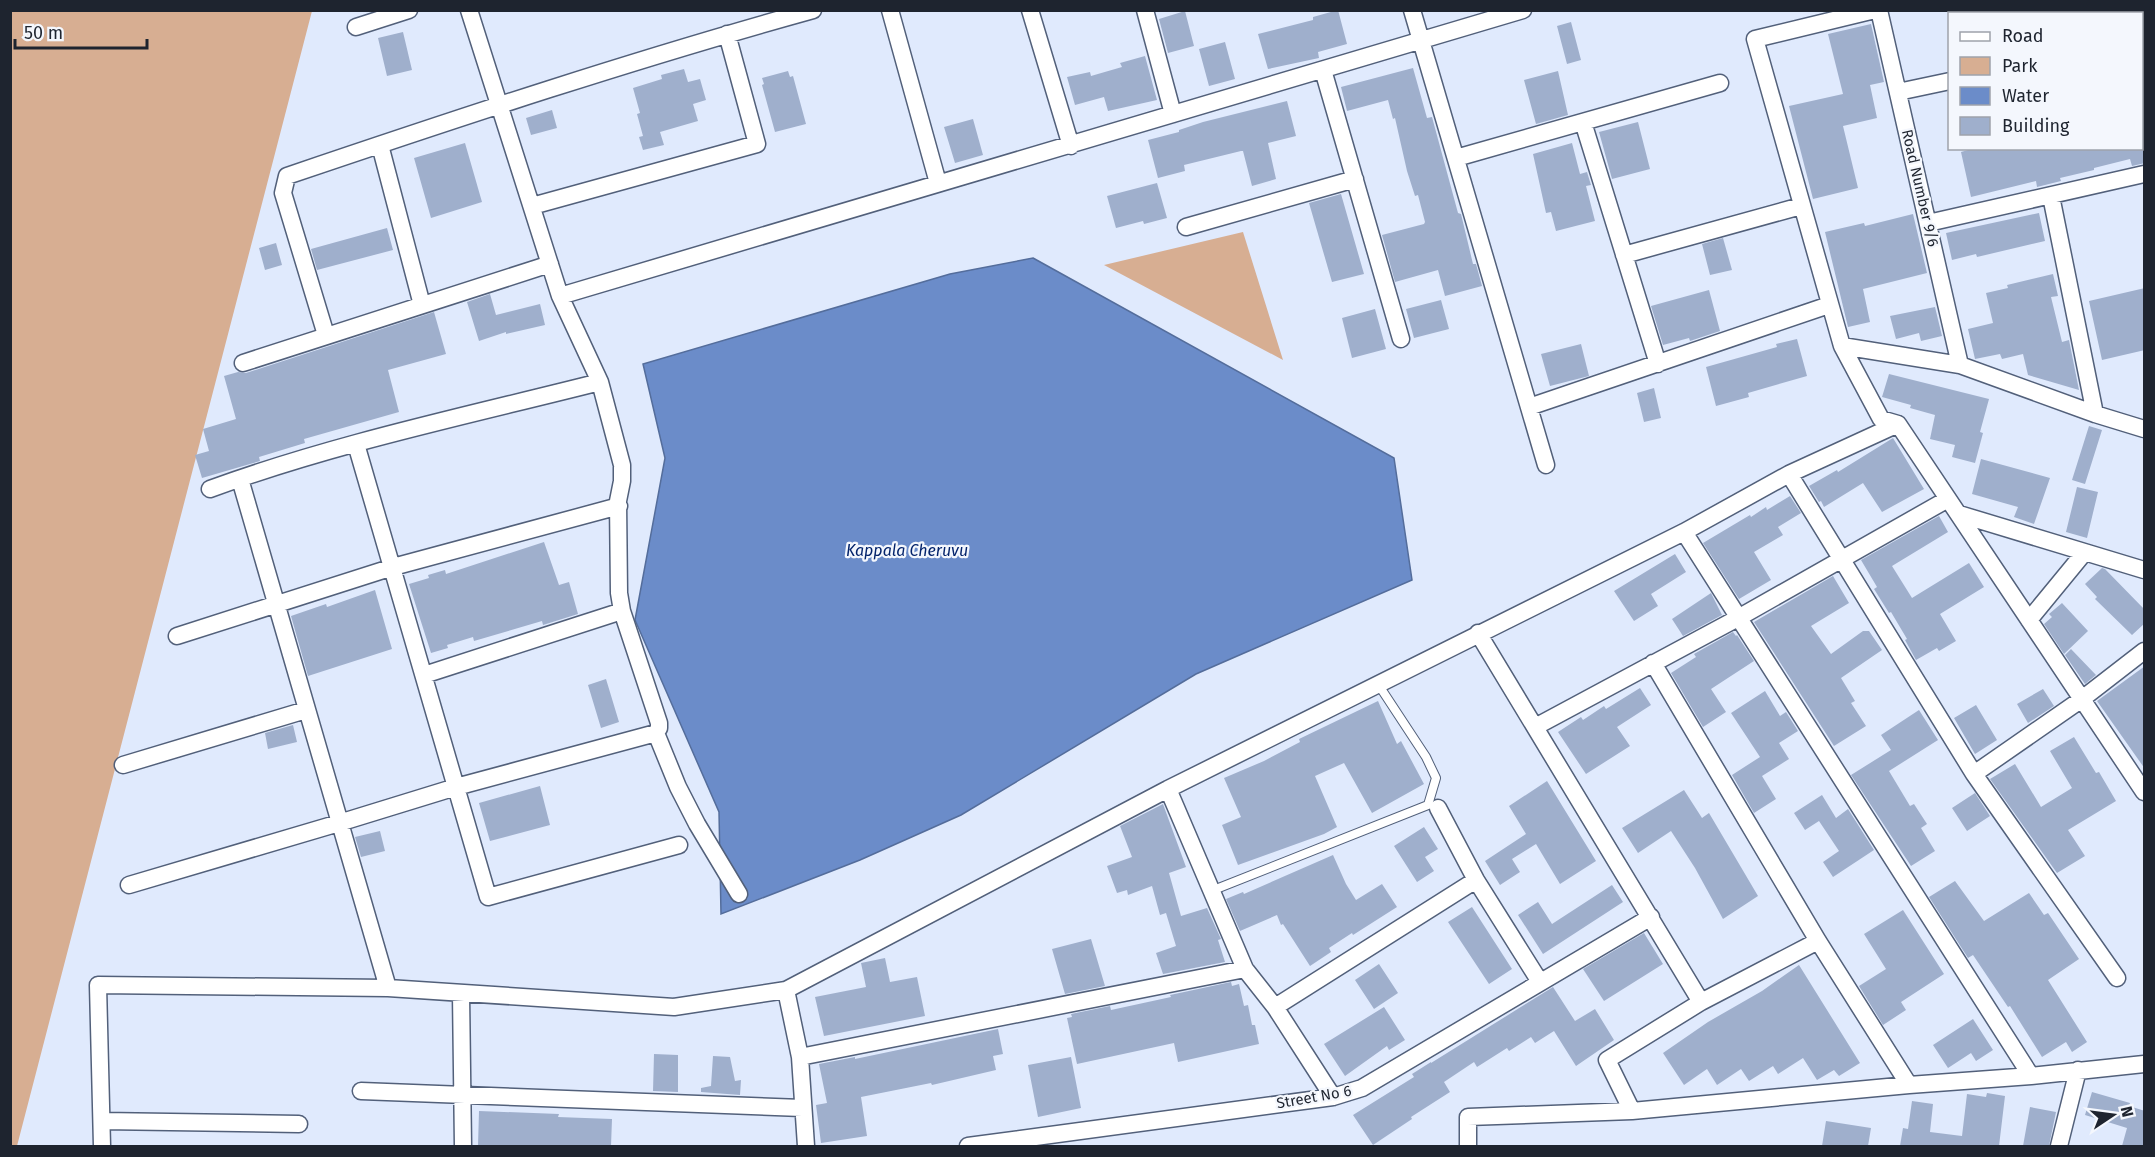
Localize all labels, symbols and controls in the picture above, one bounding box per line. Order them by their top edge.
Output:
scale bar [15,12,147,50]
legend [1948,12,2143,150]
text: 50 m [24,22,63,44]
text: Road [2002,25,2044,47]
text: Park [2002,55,2038,77]
text: Water [2002,85,2049,107]
text: Building [2002,115,2070,137]
street label: Road Number 9/6 [1898,128,1942,248]
water label: Kappala Cheruvu [846,541,968,560]
street label: Street No 6 [1275,1082,1353,1112]
north arrow [2083,1085,2143,1145]
text: N [2117,1104,2138,1119]

